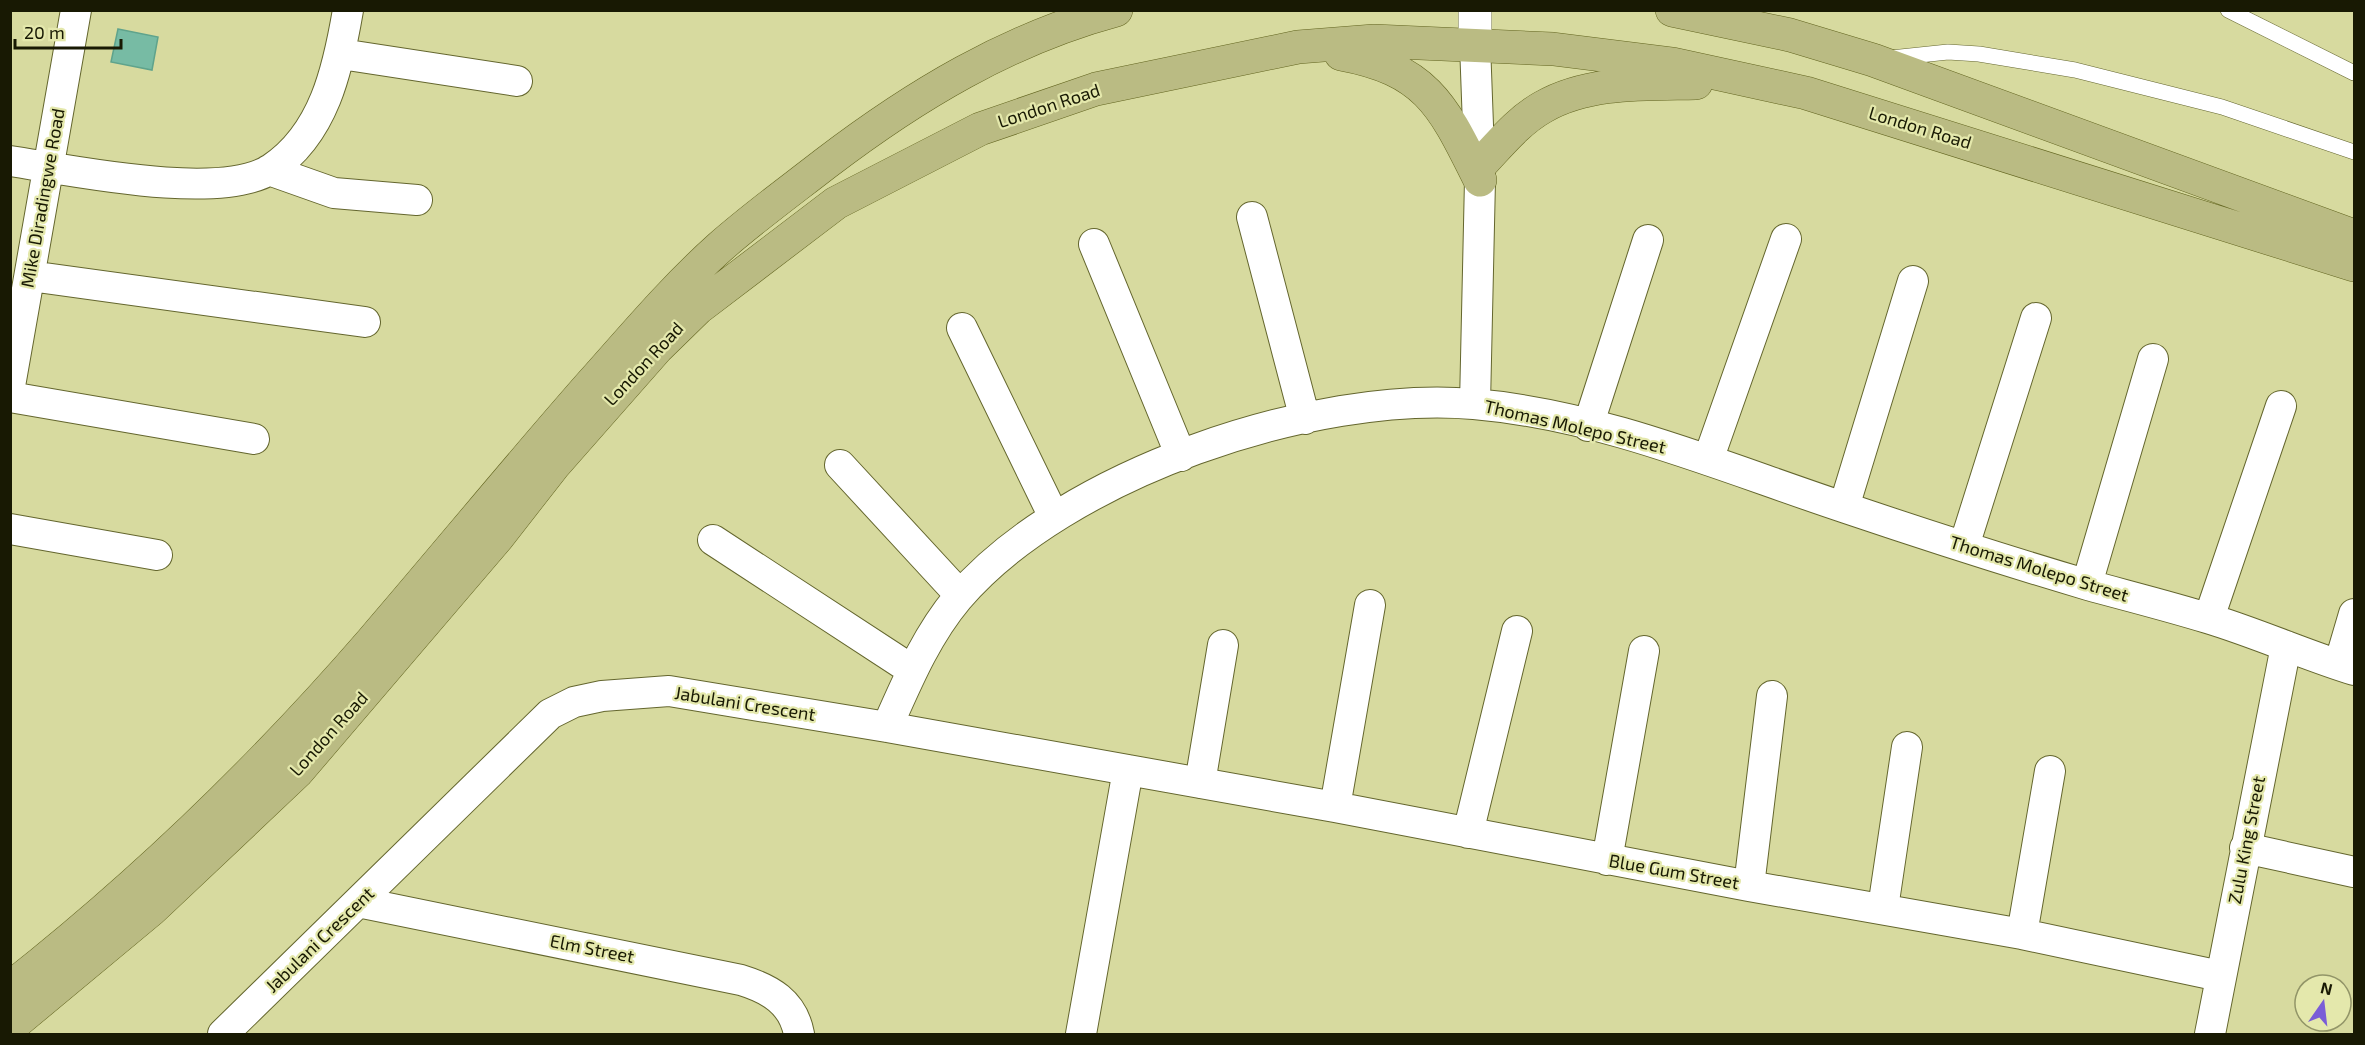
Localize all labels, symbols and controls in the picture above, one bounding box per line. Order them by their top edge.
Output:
scale bar [15,12,122,50]
text: 20 m [24,21,65,43]
street label: London Road [995,78,1103,132]
street label: London Road [1866,101,1974,153]
street label: Mike Diradingwe Road [15,107,69,289]
street label: London Road [599,317,688,410]
street label: Thomas Molepo Street [1482,394,1668,458]
street label: Thomas Molepo Street [1947,530,2131,606]
street label: Jabulani Crescent [673,681,817,725]
street label: London Road [284,686,372,780]
street label: Zulu King Street [2223,774,2269,906]
street label: Blue Gum Street [1607,849,1741,893]
street label: Jabulani Crescent [260,882,378,997]
street label: Elm Street [548,929,636,967]
north arrow [2293,973,2353,1033]
text: N [2319,977,2335,999]

